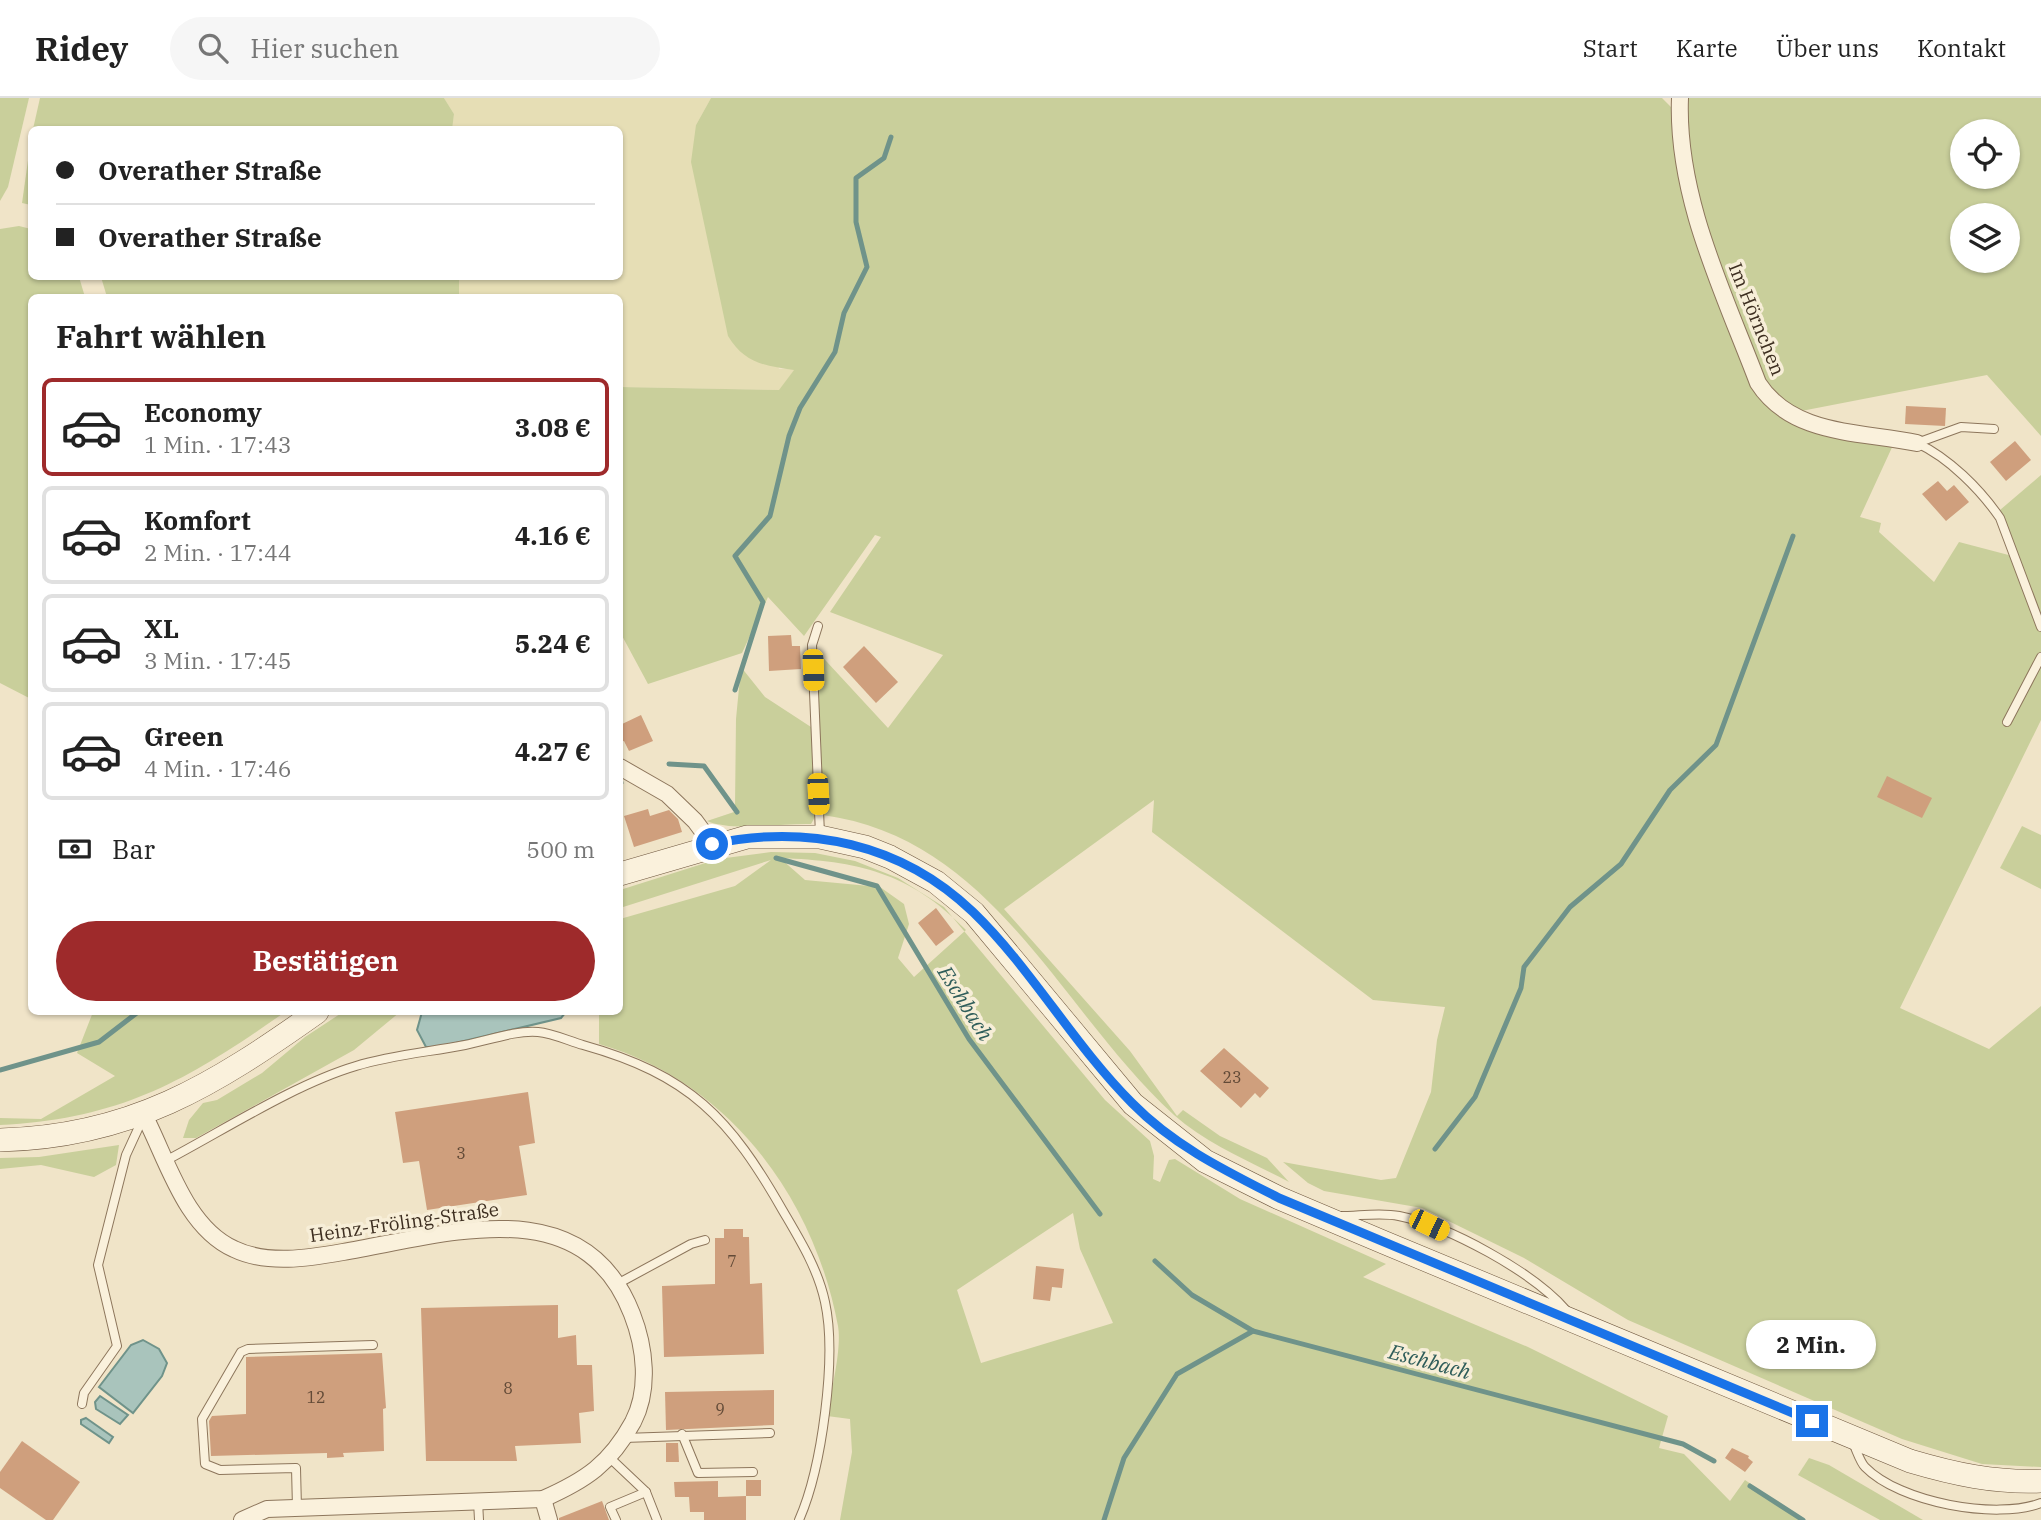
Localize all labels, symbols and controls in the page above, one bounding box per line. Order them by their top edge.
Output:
search box [170,17,660,80]
text: Ridey [35,27,128,70]
icon: search [194,29,232,67]
text: Hier suchen [250,31,399,65]
text: Start [1583,32,1638,64]
text: Karte [1676,32,1738,64]
text: Über uns [1776,32,1879,64]
text: Kontakt [1917,32,2006,64]
map controls [1950,119,2020,273]
button: locate [1950,119,2020,189]
text: Overather Straße [98,153,322,187]
button: layers [1950,203,2020,273]
text: Overather Straße [98,220,322,254]
street label: Im Hörnchen [1724,259,1790,379]
text: Fahrt wählen [56,315,266,357]
text: Economy [144,395,262,429]
icon: car [60,396,123,459]
text: 3.08 € [515,410,591,444]
text: 1 Min. · 17:43 [144,429,291,459]
text: Komfort [144,503,251,537]
icon: car [60,504,123,567]
text: 4.16 € [515,518,591,552]
text: 2 Min. · 17:44 [144,537,291,567]
text: XL [144,611,179,645]
icon: car [60,612,123,675]
text: 5.24 € [515,626,591,660]
text: 3 Min. · 17:45 [144,645,291,675]
car [802,649,825,691]
text: Green [144,719,224,753]
icon: car [60,720,123,783]
text: 4.27 € [515,734,591,768]
text: 4 Min. · 17:46 [144,753,291,783]
car [807,772,830,816]
route start [696,828,728,860]
icon: cash [56,830,94,868]
text: Bar [112,832,155,866]
text: 500 m [526,834,595,864]
button: Bestätigen [56,921,595,1001]
water label: Eschbach [931,959,1000,1046]
house number: 23 [1222,1067,1242,1087]
house number: 3 [456,1143,466,1163]
street label: Heinz-Fröling-Straße [308,1197,500,1247]
car [1406,1206,1453,1244]
house number: 7 [727,1251,737,1271]
callout: 2 Min. [1747,1320,1877,1368]
text: 2 Min. [1776,1329,1846,1359]
water label: Eschbach [1385,1336,1474,1385]
house number: 8 [503,1378,513,1398]
house number: 12 [306,1387,326,1407]
house number: 9 [715,1399,725,1419]
route end [1796,1405,1828,1437]

